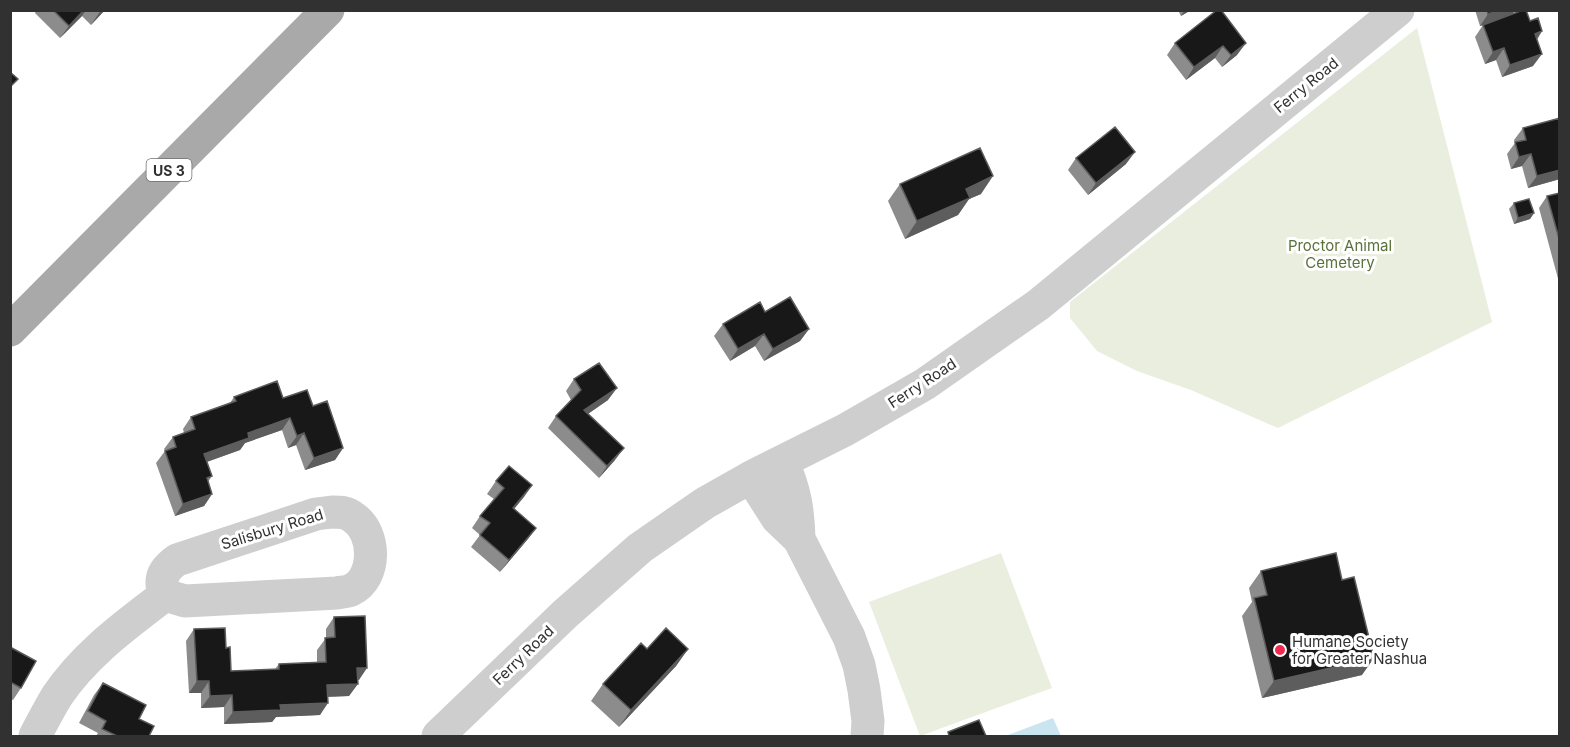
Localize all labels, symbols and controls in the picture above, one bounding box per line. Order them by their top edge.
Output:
street label: Ferry Road [1270,53,1342,117]
road number: US 3 [146,159,192,181]
park label: Proctor Animal Cemetery [1288,236,1392,272]
street label: Ferry Road [884,354,960,412]
street label: Salisbury Road [219,504,325,554]
street label: Ferry Road [488,621,558,689]
place label: Humane Society for Greater Nashua [1292,632,1427,668]
marker: Humane Society for Greater Nashua [1273,643,1287,657]

